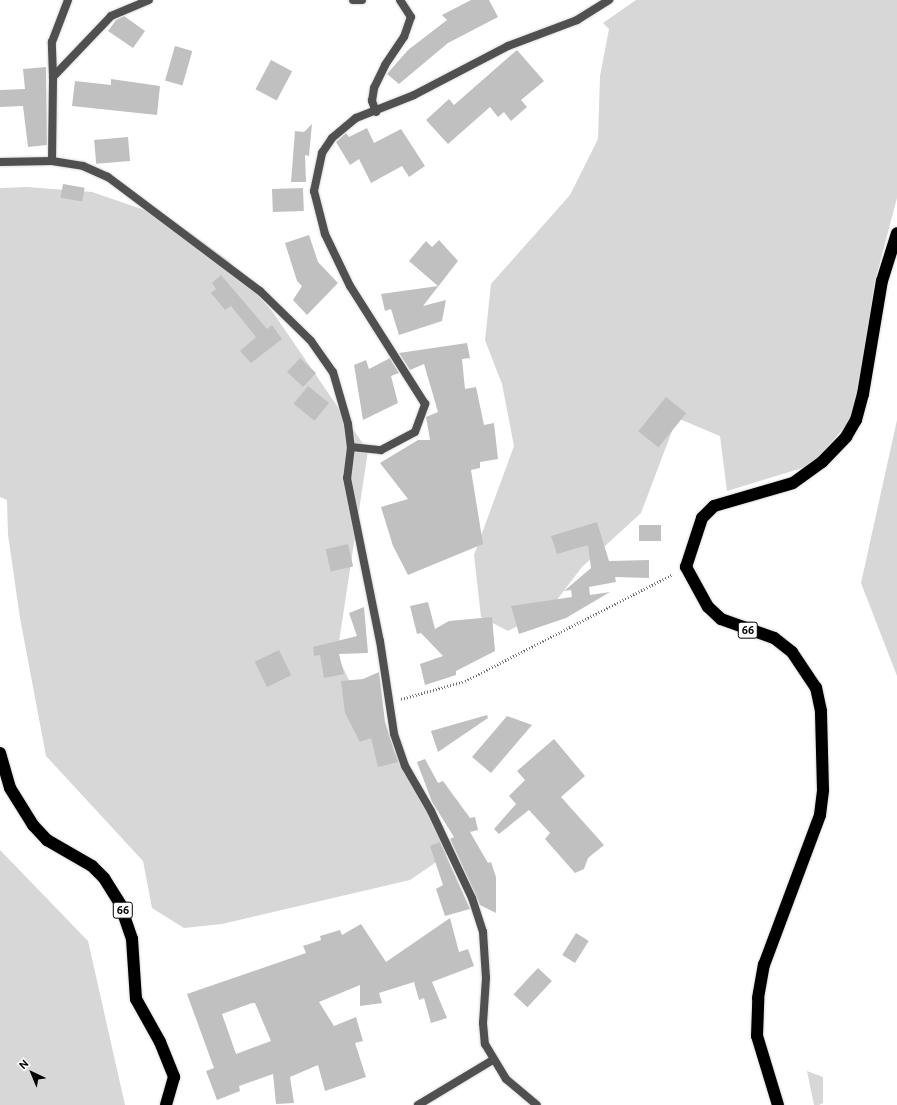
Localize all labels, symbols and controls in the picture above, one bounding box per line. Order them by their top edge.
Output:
road number: 66 [737,621,759,639]
road number: 66 [112,901,134,919]
north arrow [12,1053,52,1093]
text: N [17,1057,31,1072]

